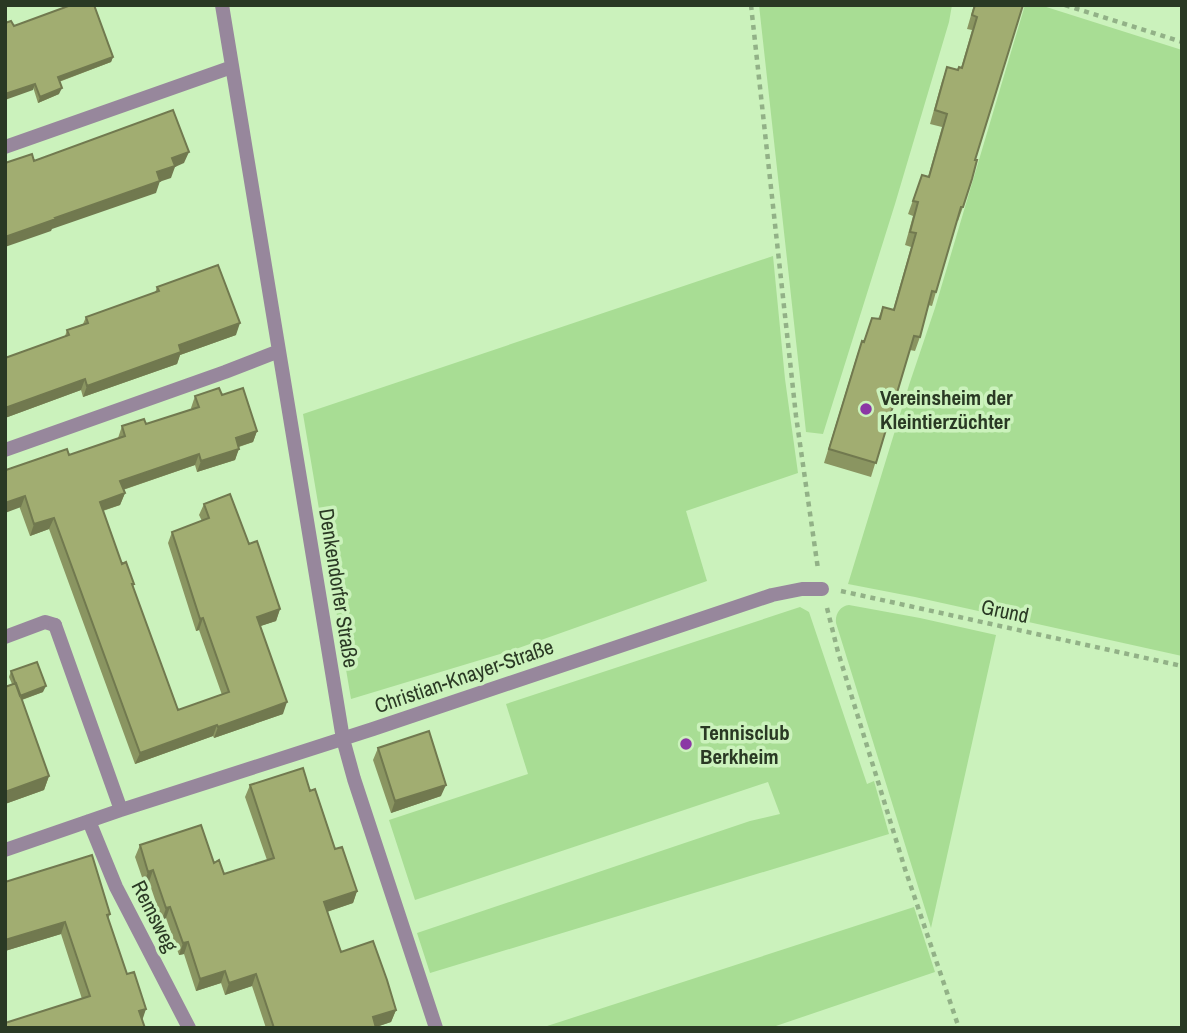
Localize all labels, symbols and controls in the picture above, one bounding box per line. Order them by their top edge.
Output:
place label: Vereinsheim der Kleintierzüchter [880,383,1013,436]
marker: Vereinsheim der Kleintierzüchter [858,401,874,417]
street label: Denkendorfer Straße [312,506,366,670]
street label: Grund [979,592,1031,630]
street label: Christian-Knayer-Straße [371,632,557,720]
place label: Tennisclub Berkheim [700,718,790,771]
marker: Tennisclub Berkheim [678,736,694,752]
street label: Remsweg [125,875,185,957]

